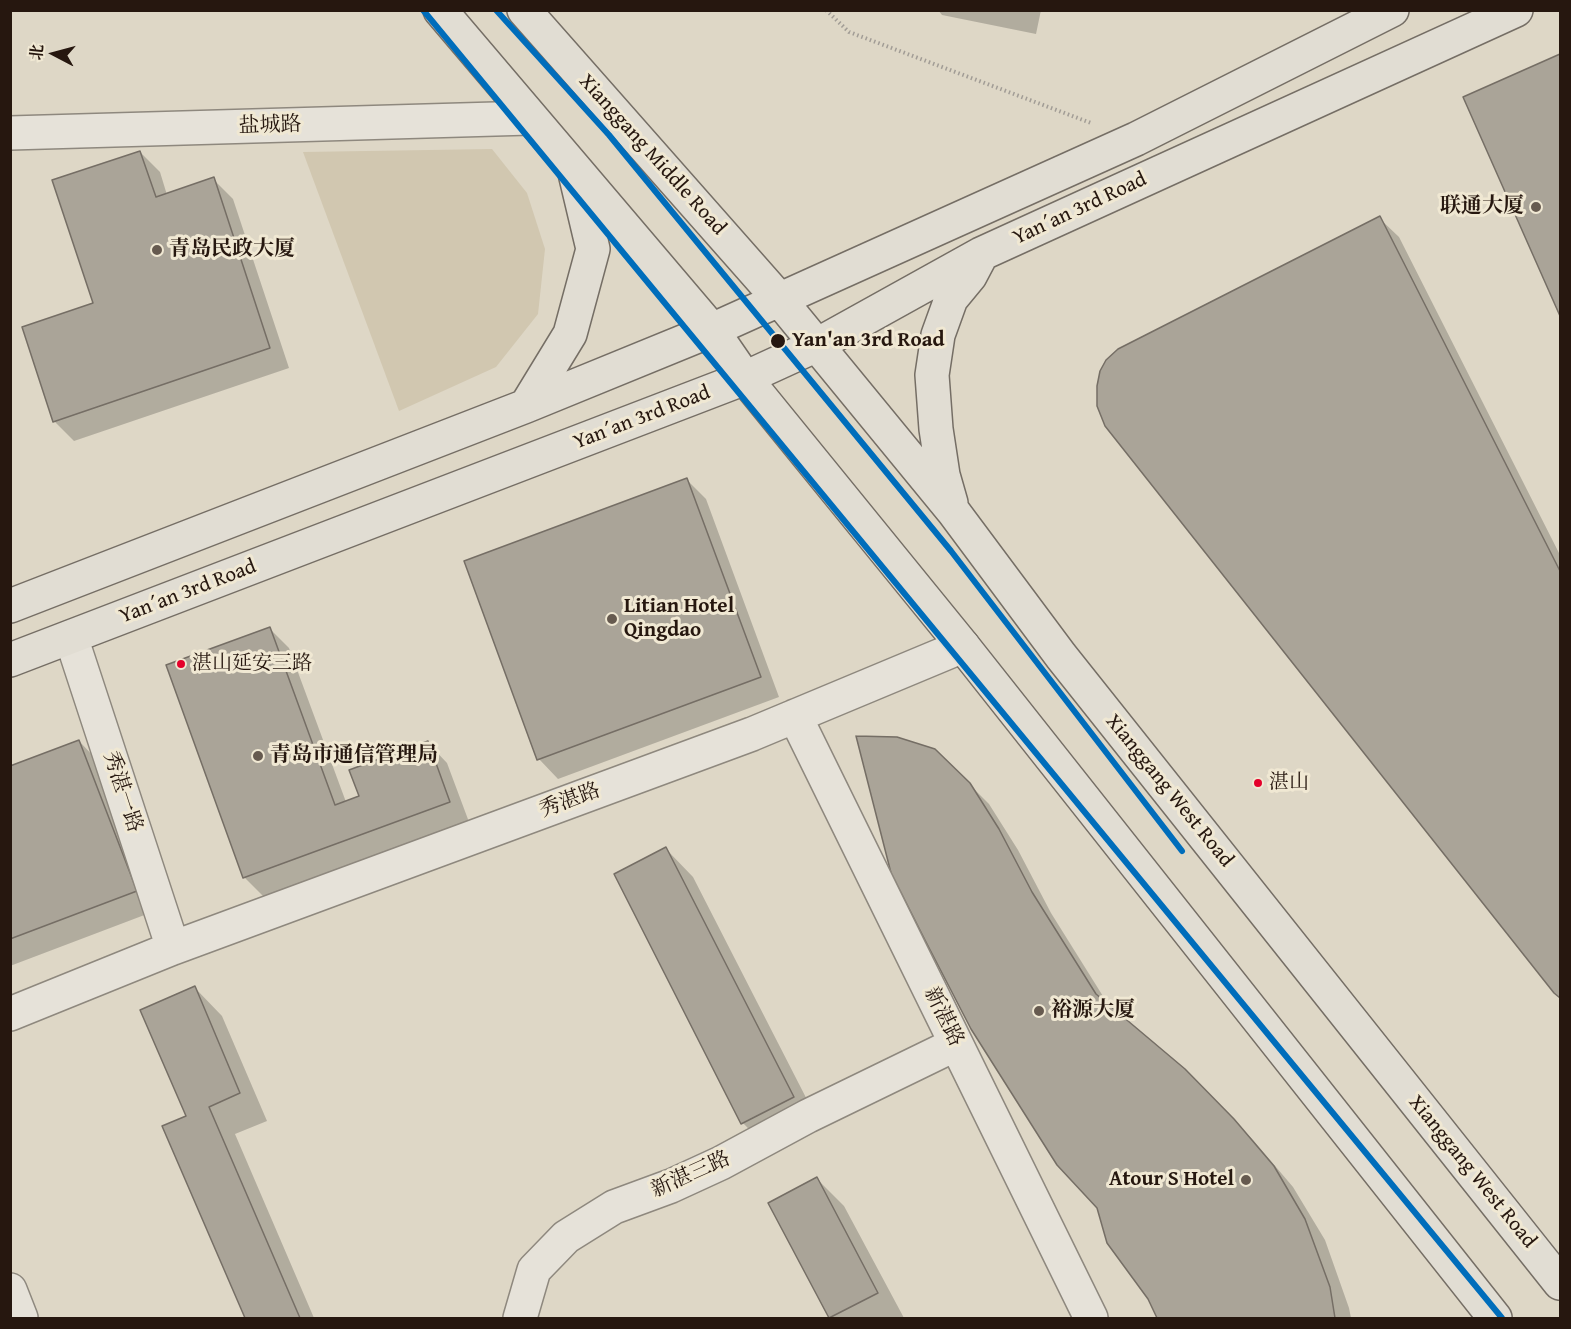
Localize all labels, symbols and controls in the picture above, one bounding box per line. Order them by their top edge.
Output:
north arrow [24,24,84,84]
text: 北 [23,43,49,61]
street label: Xianggang Middle Road [573,69,731,241]
street label: 盐城路 [238,112,302,140]
street label: Yan´an 3rd Road [1009,167,1151,251]
place label: 联通大厦 [1440,194,1524,220]
marker: 联通大厦 [1529,200,1543,214]
place label: 青岛民政大厦 [169,237,295,263]
marker: 青岛民政大厦 [150,243,164,257]
place label: Yan'an 3rd Road [792,328,945,354]
marker: Yan'an 3rd Road [769,332,787,350]
street label: Yan´an 3rd Road [570,380,714,456]
street label: Yan´an 3rd Road [116,554,260,630]
place label: Litian Hotel Qingdao [624,594,734,644]
marker: Litian Hotel Qingdao [605,612,619,626]
place label: 湛山延安三路 [192,652,312,676]
marker: 湛山延安三路 [175,658,187,670]
street label: Xianggang West Road [1100,709,1238,873]
place label: 青岛市通信管理局 [270,743,438,769]
street label: 秀湛一路 [97,748,147,836]
marker: 青岛市通信管理局 [251,749,265,763]
place label: 湛山 [1269,771,1309,795]
marker: 湛山 [1252,777,1264,789]
street label: 秀湛路 [536,778,604,824]
street label: 新湛路 [918,983,968,1051]
place label: 裕源大厦 [1051,998,1135,1024]
marker: 裕源大厦 [1032,1004,1046,1018]
street label: Xianggang West Road [1403,1090,1541,1254]
street label: 新湛三路 [648,1146,734,1204]
place label: Atour S Hotel [1109,1167,1234,1193]
marker: Atour S Hotel [1239,1173,1253,1187]

